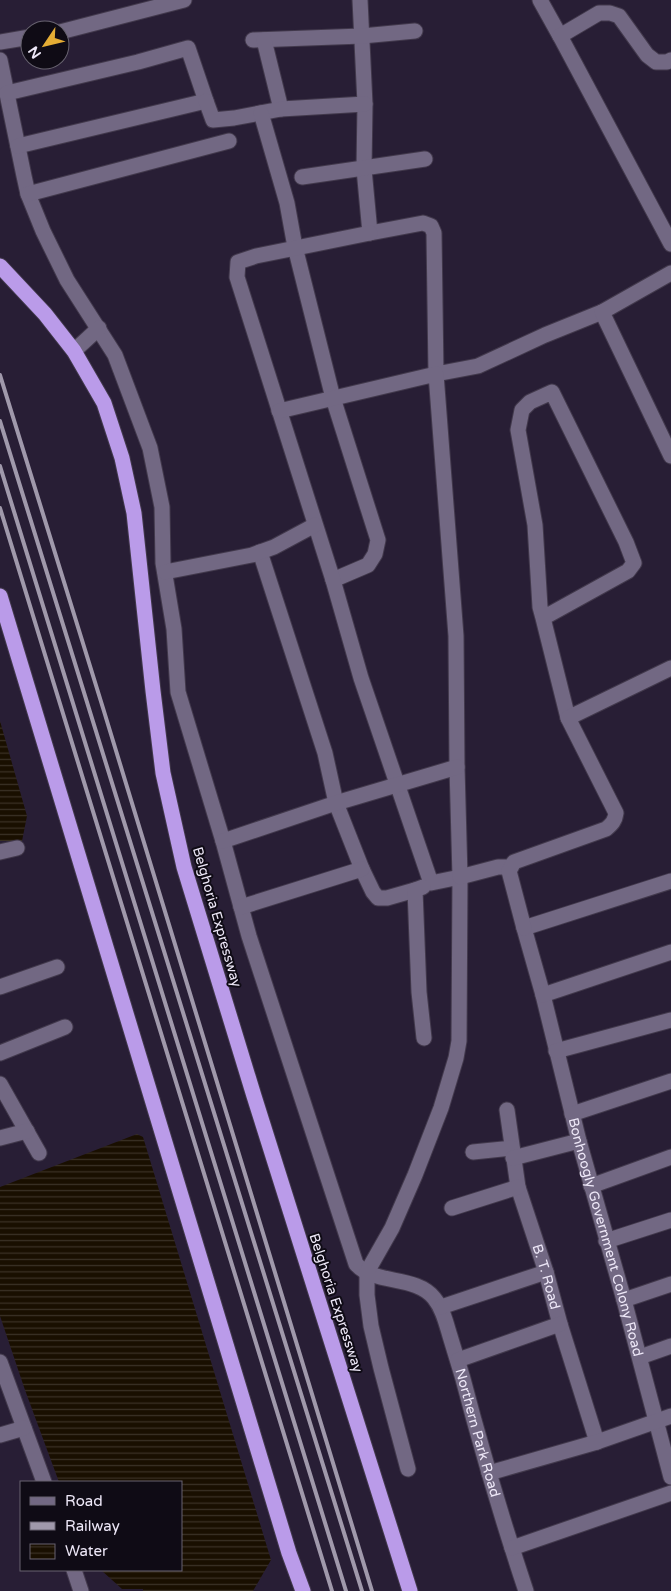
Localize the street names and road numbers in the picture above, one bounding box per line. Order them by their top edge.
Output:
street label: Belghoria Expressway [189,845,245,990]
street label: Bonhoogly Government Colony Road [565,1116,647,1358]
street label: Belghoria Expressway [305,1231,367,1375]
street label: B. T. Road [529,1242,564,1311]
street label: Northern Park Road [452,1366,504,1499]

